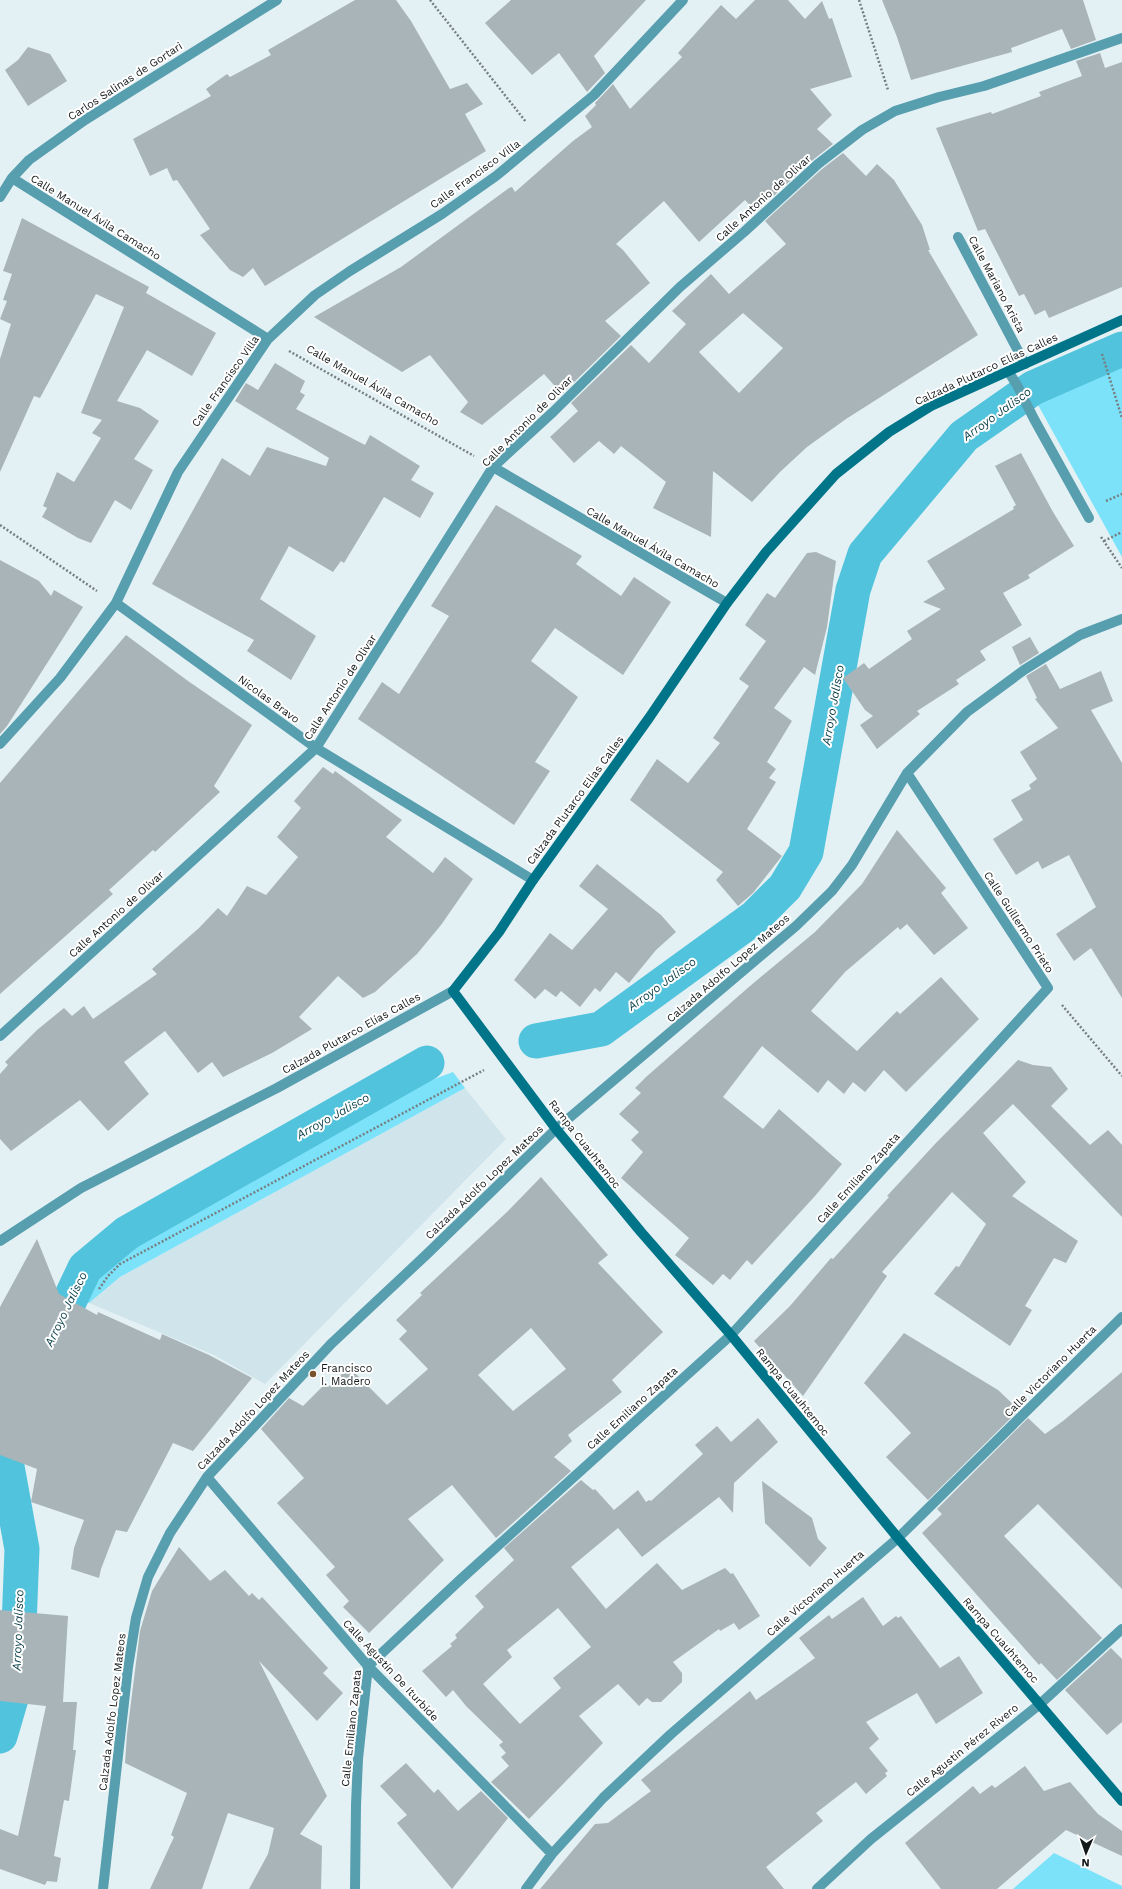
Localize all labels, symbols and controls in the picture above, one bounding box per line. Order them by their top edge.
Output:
street label: Carlos Salinas de Gortari [66,39,185,123]
street label: Calle Francisco Villa [428,137,523,211]
street label: Calle Antonio de Olivar [713,152,814,244]
street label: Calle Manuel Ávila Camacho [28,171,164,263]
street label: Calle Mariano Arista [966,234,1028,335]
street label: Calzada Plutarco Elías Calles [913,330,1060,408]
street label: Calle Francisco Villa [189,333,262,429]
street label: Calle Manuel Ávila Camacho [304,341,442,429]
street label: Calle Antonio de Olivar [479,373,576,470]
water label: Arroyo Jalisco [959,385,1034,444]
street label: Calle Manuel Ávila Camacho [584,503,722,591]
street label: Calle Antonio de Olivar [301,632,380,743]
water label: Arroyo Jalisco [819,664,847,747]
street label: Nicolas Bravo [235,673,302,726]
street label: Calzada Plutarco Elías Calles [524,733,627,867]
street label: Calle Antonio de Olivar [66,868,167,960]
street label: Calle Guillermo Prieto [981,869,1056,975]
street label: Calzada Adolfo Lopez Mateos [664,911,793,1025]
water label: Arroyo Jalisco [624,955,699,1014]
street label: Calzada Plutarco Elías Calles [280,990,423,1077]
water label: Arroyo Jalisco [293,1090,372,1142]
street label: Rampa Cuauhtemoc [546,1097,623,1191]
street label: Calzada Adolfo Lopez Mateos [423,1122,546,1242]
street label: Calle Emiliano Zapata [814,1130,903,1226]
water label: Arroyo Jalisco [42,1270,90,1349]
street label: Calle Victoriano Huerta [1002,1323,1099,1420]
street label: Rampa Cuauhtemoc [753,1346,832,1439]
street label: Calzada Adolfo Lopez Mateos [195,1348,312,1473]
place label: Francisco I. Madero [321,1362,372,1388]
street label: Calle Emiliano Zapata [584,1364,680,1453]
marker: Francisco I. Madero [308,1369,318,1379]
street label: Calle Victoriano Huerta [764,1548,867,1639]
water label: Arroyo Jalisco [10,1589,26,1672]
street label: Rampa Cuauhtemoc [960,1595,1041,1686]
street label: Calle Agustín De Iturbide [340,1617,441,1724]
street label: Calzada Adolfo Lopez Mateos [96,1632,129,1792]
street label: Calle Emiliano Zapata [339,1669,364,1787]
street label: Calle Agustín Pérez Rivero [904,1701,1021,1800]
north arrow [1066,1833,1106,1873]
text: N [1081,1856,1090,1869]

